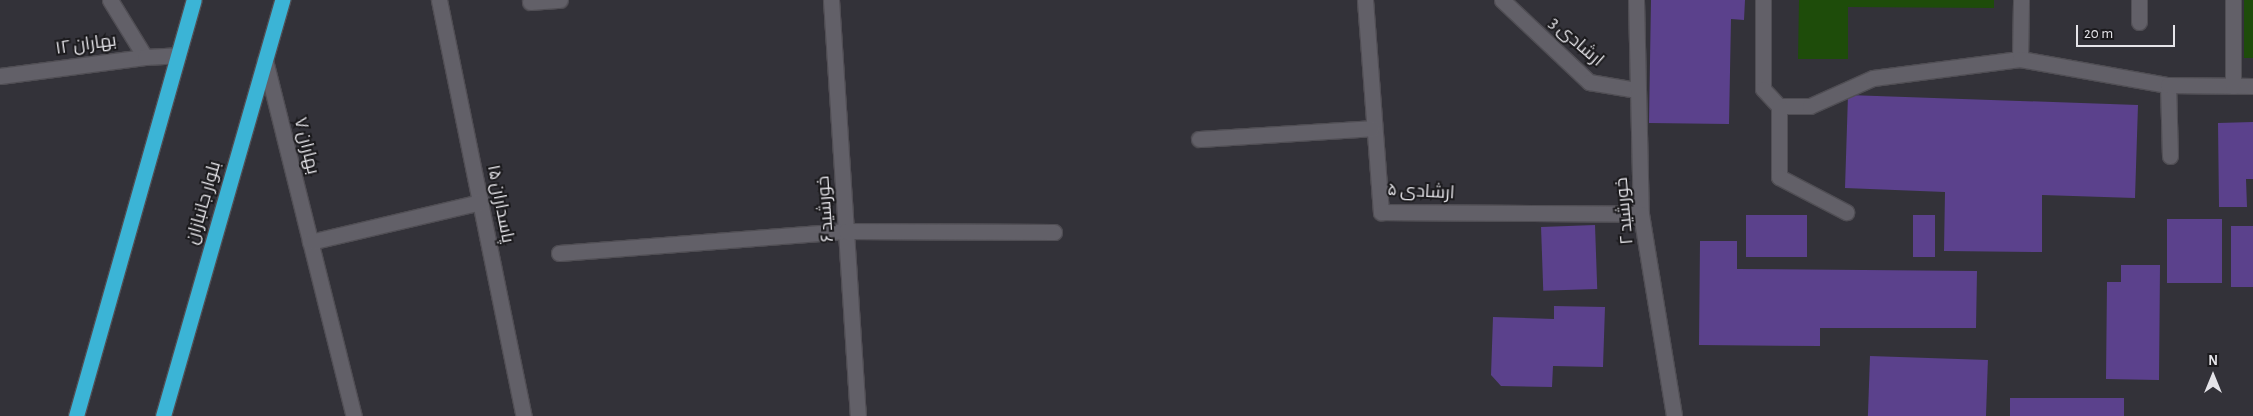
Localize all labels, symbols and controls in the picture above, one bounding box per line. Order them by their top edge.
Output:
street label: ارشادی 3 [1544,13,1608,71]
scale bar [2078,15,2177,47]
text: 20 m [2084,26,2113,41]
street label: بهاران ۱۲ [54,30,118,60]
street label: بهاران ۷ [289,115,323,177]
street label: بلوار جانبازان [182,159,226,247]
street label: پاسداران ۱۵ [482,163,518,245]
street label: خورشید ۶ [813,175,839,243]
street label: خورشید ۲ [1611,176,1639,246]
street label: ارشادی ۵ [1387,179,1455,205]
north arrow [2188,351,2238,401]
text: N [2208,354,2218,368]

